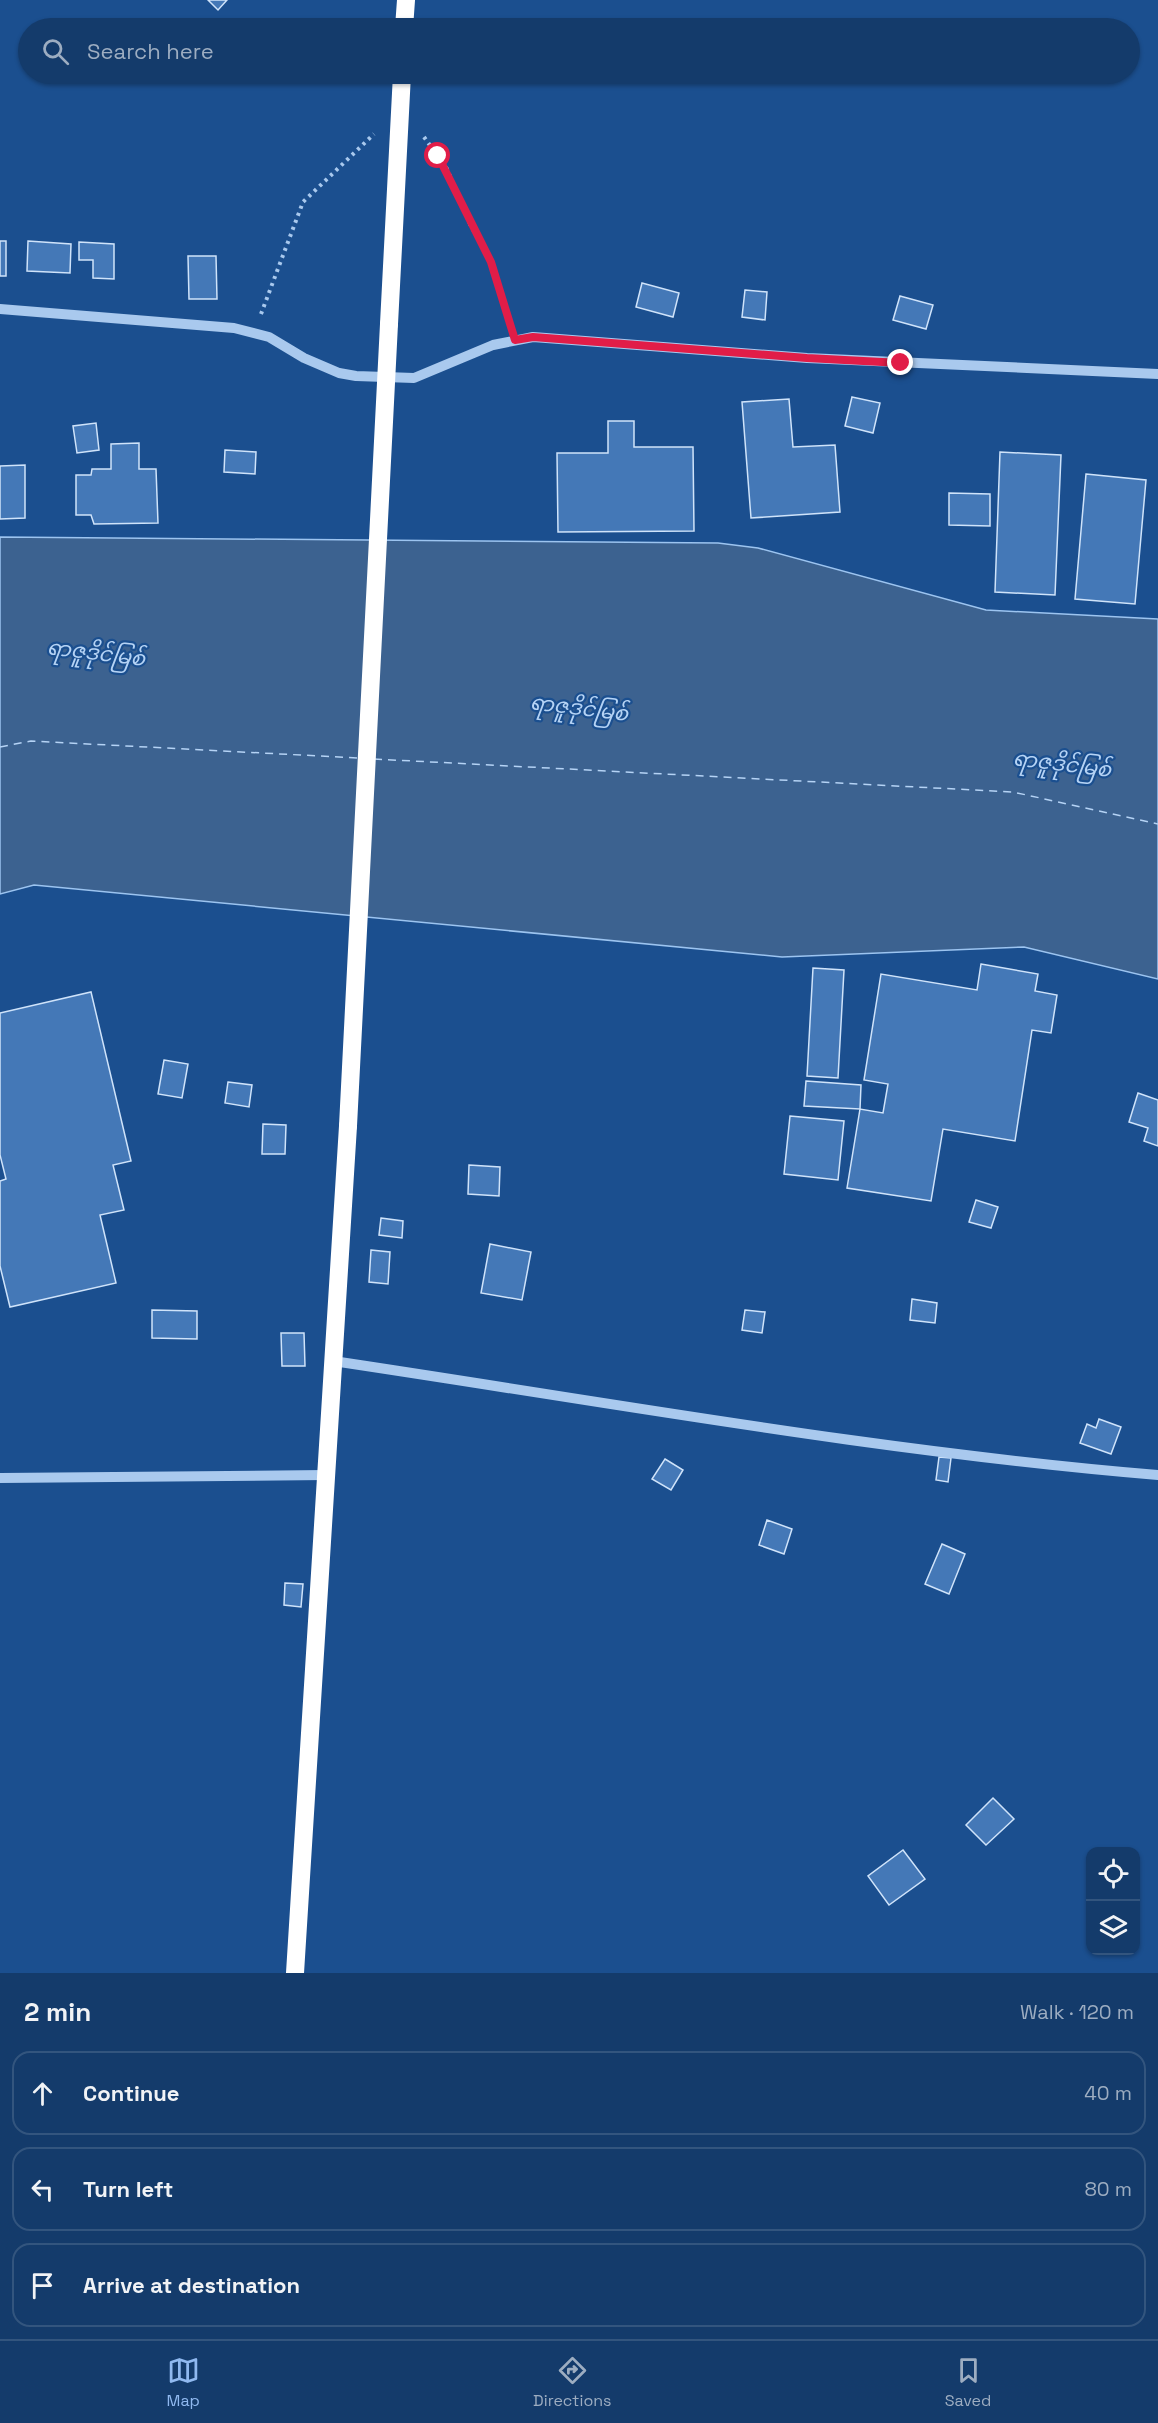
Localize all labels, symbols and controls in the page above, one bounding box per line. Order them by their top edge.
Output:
search box [18,18,1140,84]
icon: search [39,35,72,68]
text: Search here [87,37,214,65]
route start [424,142,450,168]
route end [887,349,913,375]
water label: ရာဇူဒိုင်မြစ် [45,632,148,676]
water label: ရာဇူဒိုင်မြစ် [528,687,631,731]
water label: ရာဇူဒိုင်မြစ် [1011,743,1114,787]
map controls [1086,1847,1140,1955]
button: locate [1086,1847,1140,1901]
button: layers [1086,1901,1140,1955]
text: 2 min [24,1995,91,2029]
text: Walk · 120 m [1020,1999,1134,2025]
icon: ahead [26,2077,59,2110]
text: Continue [83,2079,179,2107]
text: 40 m [1084,2080,1132,2106]
icon: left [26,2173,59,2206]
text: Turn left [83,2175,173,2203]
text: 80 m [1084,2176,1132,2202]
icon: arrive [26,2269,59,2302]
text: Arrive at destination [83,2271,300,2299]
tab: Map [167,2354,200,2411]
tab: Directions [533,2354,612,2411]
tab: Saved [945,2354,991,2411]

